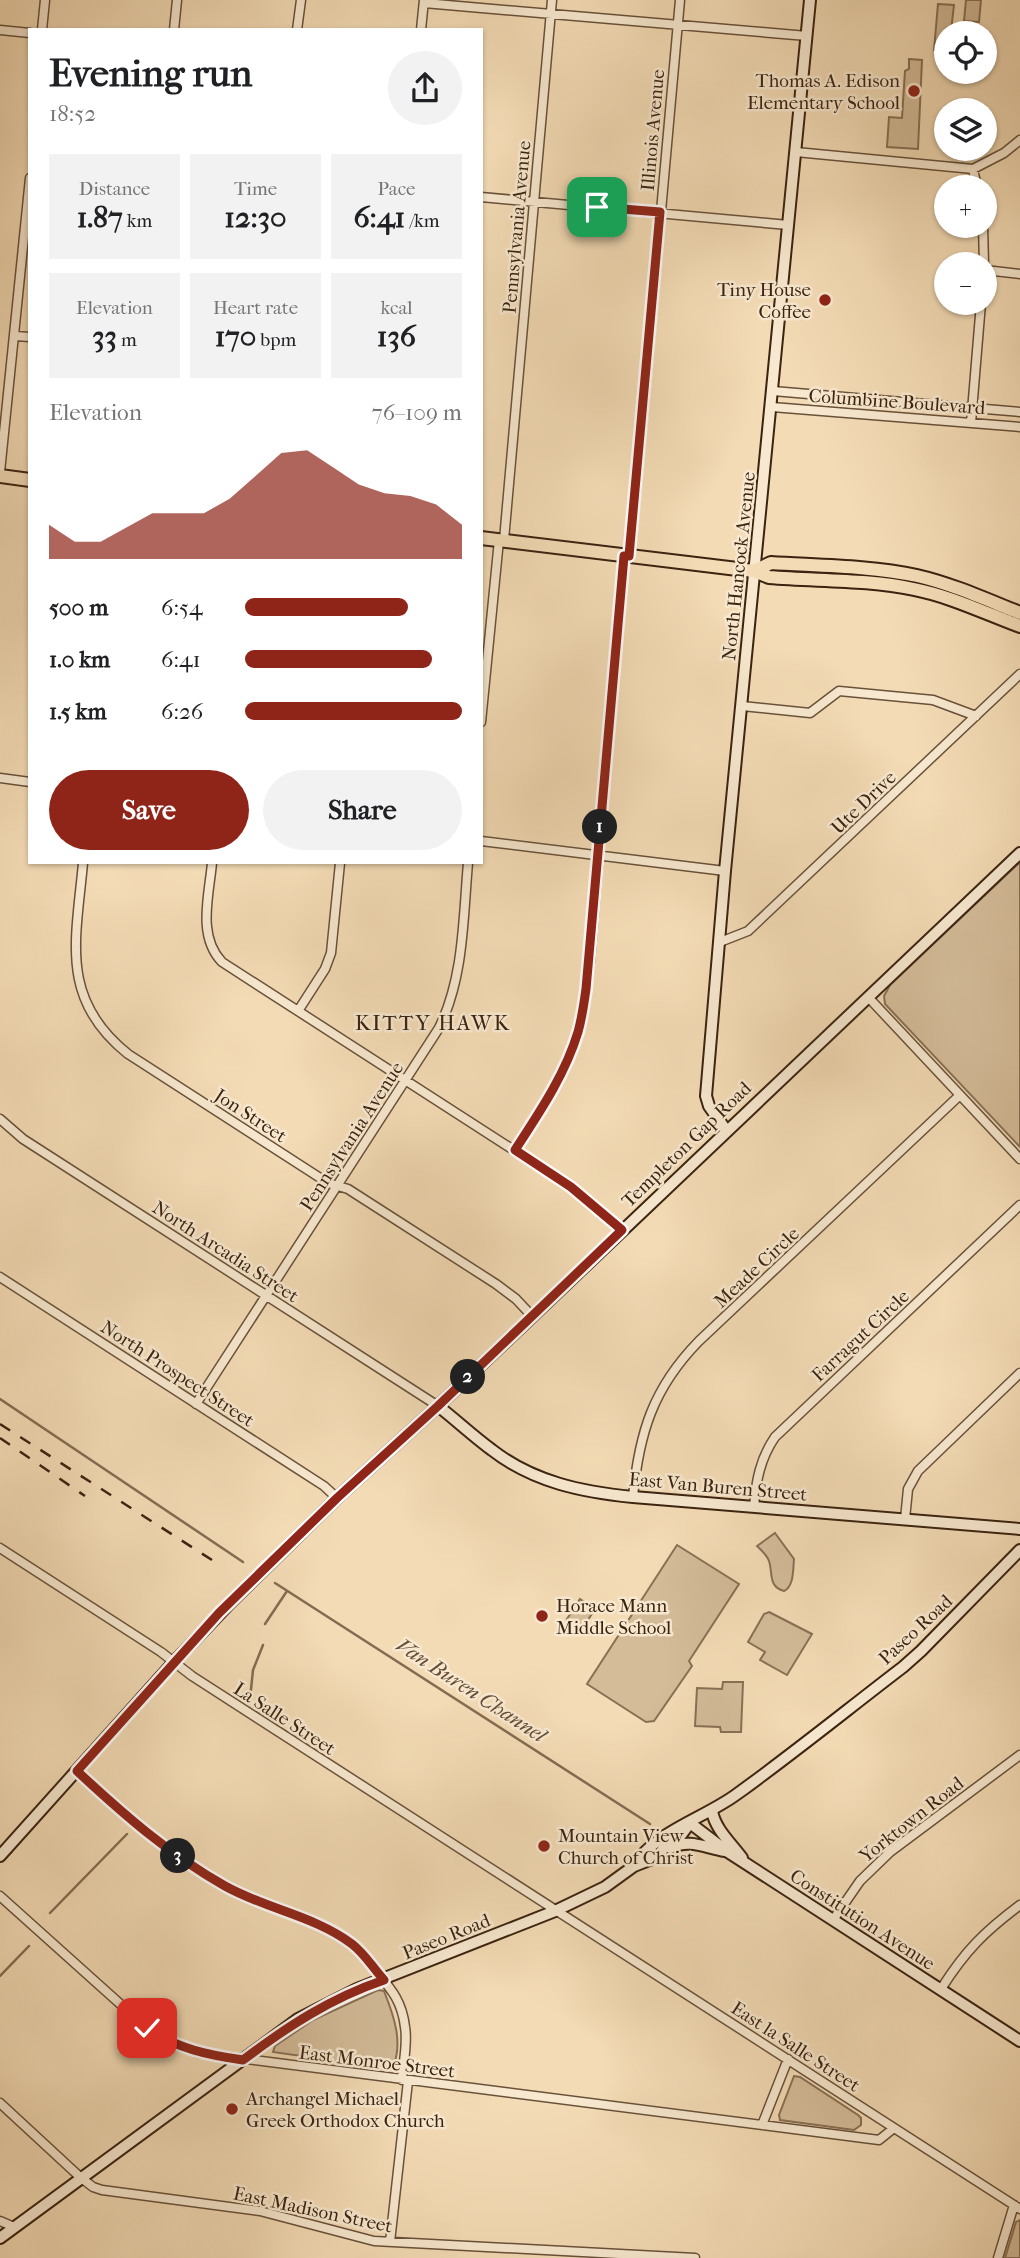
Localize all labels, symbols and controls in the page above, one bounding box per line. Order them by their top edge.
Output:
map controls [934,21,997,315]
button: locate [934,21,997,84]
text: Evening run [49,51,252,96]
button: share [388,51,462,125]
street label: Illinois Avenue [637,68,669,192]
place label: Thomas A. Edison Elementary School [747,70,900,114]
marker: Thomas A. Edison Elementary School [906,83,922,99]
button: layers [934,98,997,161]
text: 18:52 [49,100,96,127]
street label: Pennsylvania Avenue [498,140,536,314]
button: + [934,175,997,238]
pin [567,177,627,237]
text: Distance [79,178,150,200]
text: Time [234,178,277,200]
text: Pace [378,178,415,200]
icon: arrive [578,188,616,226]
text: 1.87 [77,200,123,235]
text: 12:30 [224,200,287,235]
text: 6:41 [353,200,405,235]
text: km [123,210,152,232]
text: /km [405,210,440,232]
button: − [934,252,997,315]
place label: Tiny House Coffee [717,279,811,323]
marker: Tiny House Coffee [817,292,833,308]
text: Elevation [76,297,153,319]
text: Heart rate [213,297,298,319]
text: kcal [381,297,412,319]
text: 33 [92,319,117,354]
text: 170 [215,319,256,354]
text: 136 [377,319,416,354]
text: m [117,329,137,351]
text: bpm [256,329,296,351]
street label: Columbine Boulevard [808,385,987,419]
text: Elevation [49,399,142,426]
text: 76–109 m [372,399,462,426]
street label: North Hancock Avenue [718,471,760,662]
text: 500 m [49,594,108,621]
text: 6:54 [161,594,203,621]
text: 1.0 km [49,646,110,673]
text: 6:41 [161,646,201,673]
text: 1.5 km [49,698,107,725]
text: 6:26 [161,698,203,725]
street label: Ute Drive [827,767,901,839]
button: Save [49,770,249,850]
button: Share [263,770,462,850]
pin: 1 [582,810,618,844]
text: 1 [596,815,603,837]
district label: KITTY HAWK [355,1011,511,1035]
street label: Pennsylvania Avenue [295,1058,408,1215]
street label: Templeton Gap Road [617,1077,756,1212]
street label: Jon Street [209,1083,291,1147]
street label: North Arcadia Street [148,1196,303,1307]
street label: Meade Circle [710,1223,804,1313]
street label: Farragut Circle [807,1285,914,1386]
street label: North Prospect Street [97,1316,258,1432]
pin: 2 [450,1360,486,1394]
text: 2 [463,1365,472,1387]
street label: East Van Buren Street [628,1468,808,1506]
street label: Paseo Road [874,1590,957,1669]
place label: Horace Mann Middle School [556,1595,671,1639]
marker: Horace Mann Middle School [534,1608,550,1624]
water label: Van Buren Channel [392,1633,552,1749]
street label: La Salle Street [229,1678,340,1760]
street label: Yorktown Road [854,1772,969,1868]
place label: Mountain View Church of Christ [558,1825,694,1869]
marker: Mountain View Church of Christ [536,1838,552,1854]
pin: 3 [160,1839,196,1874]
text: 3 [174,1844,181,1866]
street label: Constitution Avenue [786,1865,939,1975]
street label: Paseo Road [399,1909,494,1964]
street label: East la Salle Street [727,1997,864,2097]
pin [117,1998,177,2058]
icon: check [128,2009,166,2047]
street label: East Monroe Street [298,2041,456,2083]
place label: Archangel Michael Greek Orthodox Church [245,2088,445,2132]
marker: Archangel Michael Greek Orthodox Church [224,2101,240,2117]
street label: East Madison Street [231,2182,395,2238]

